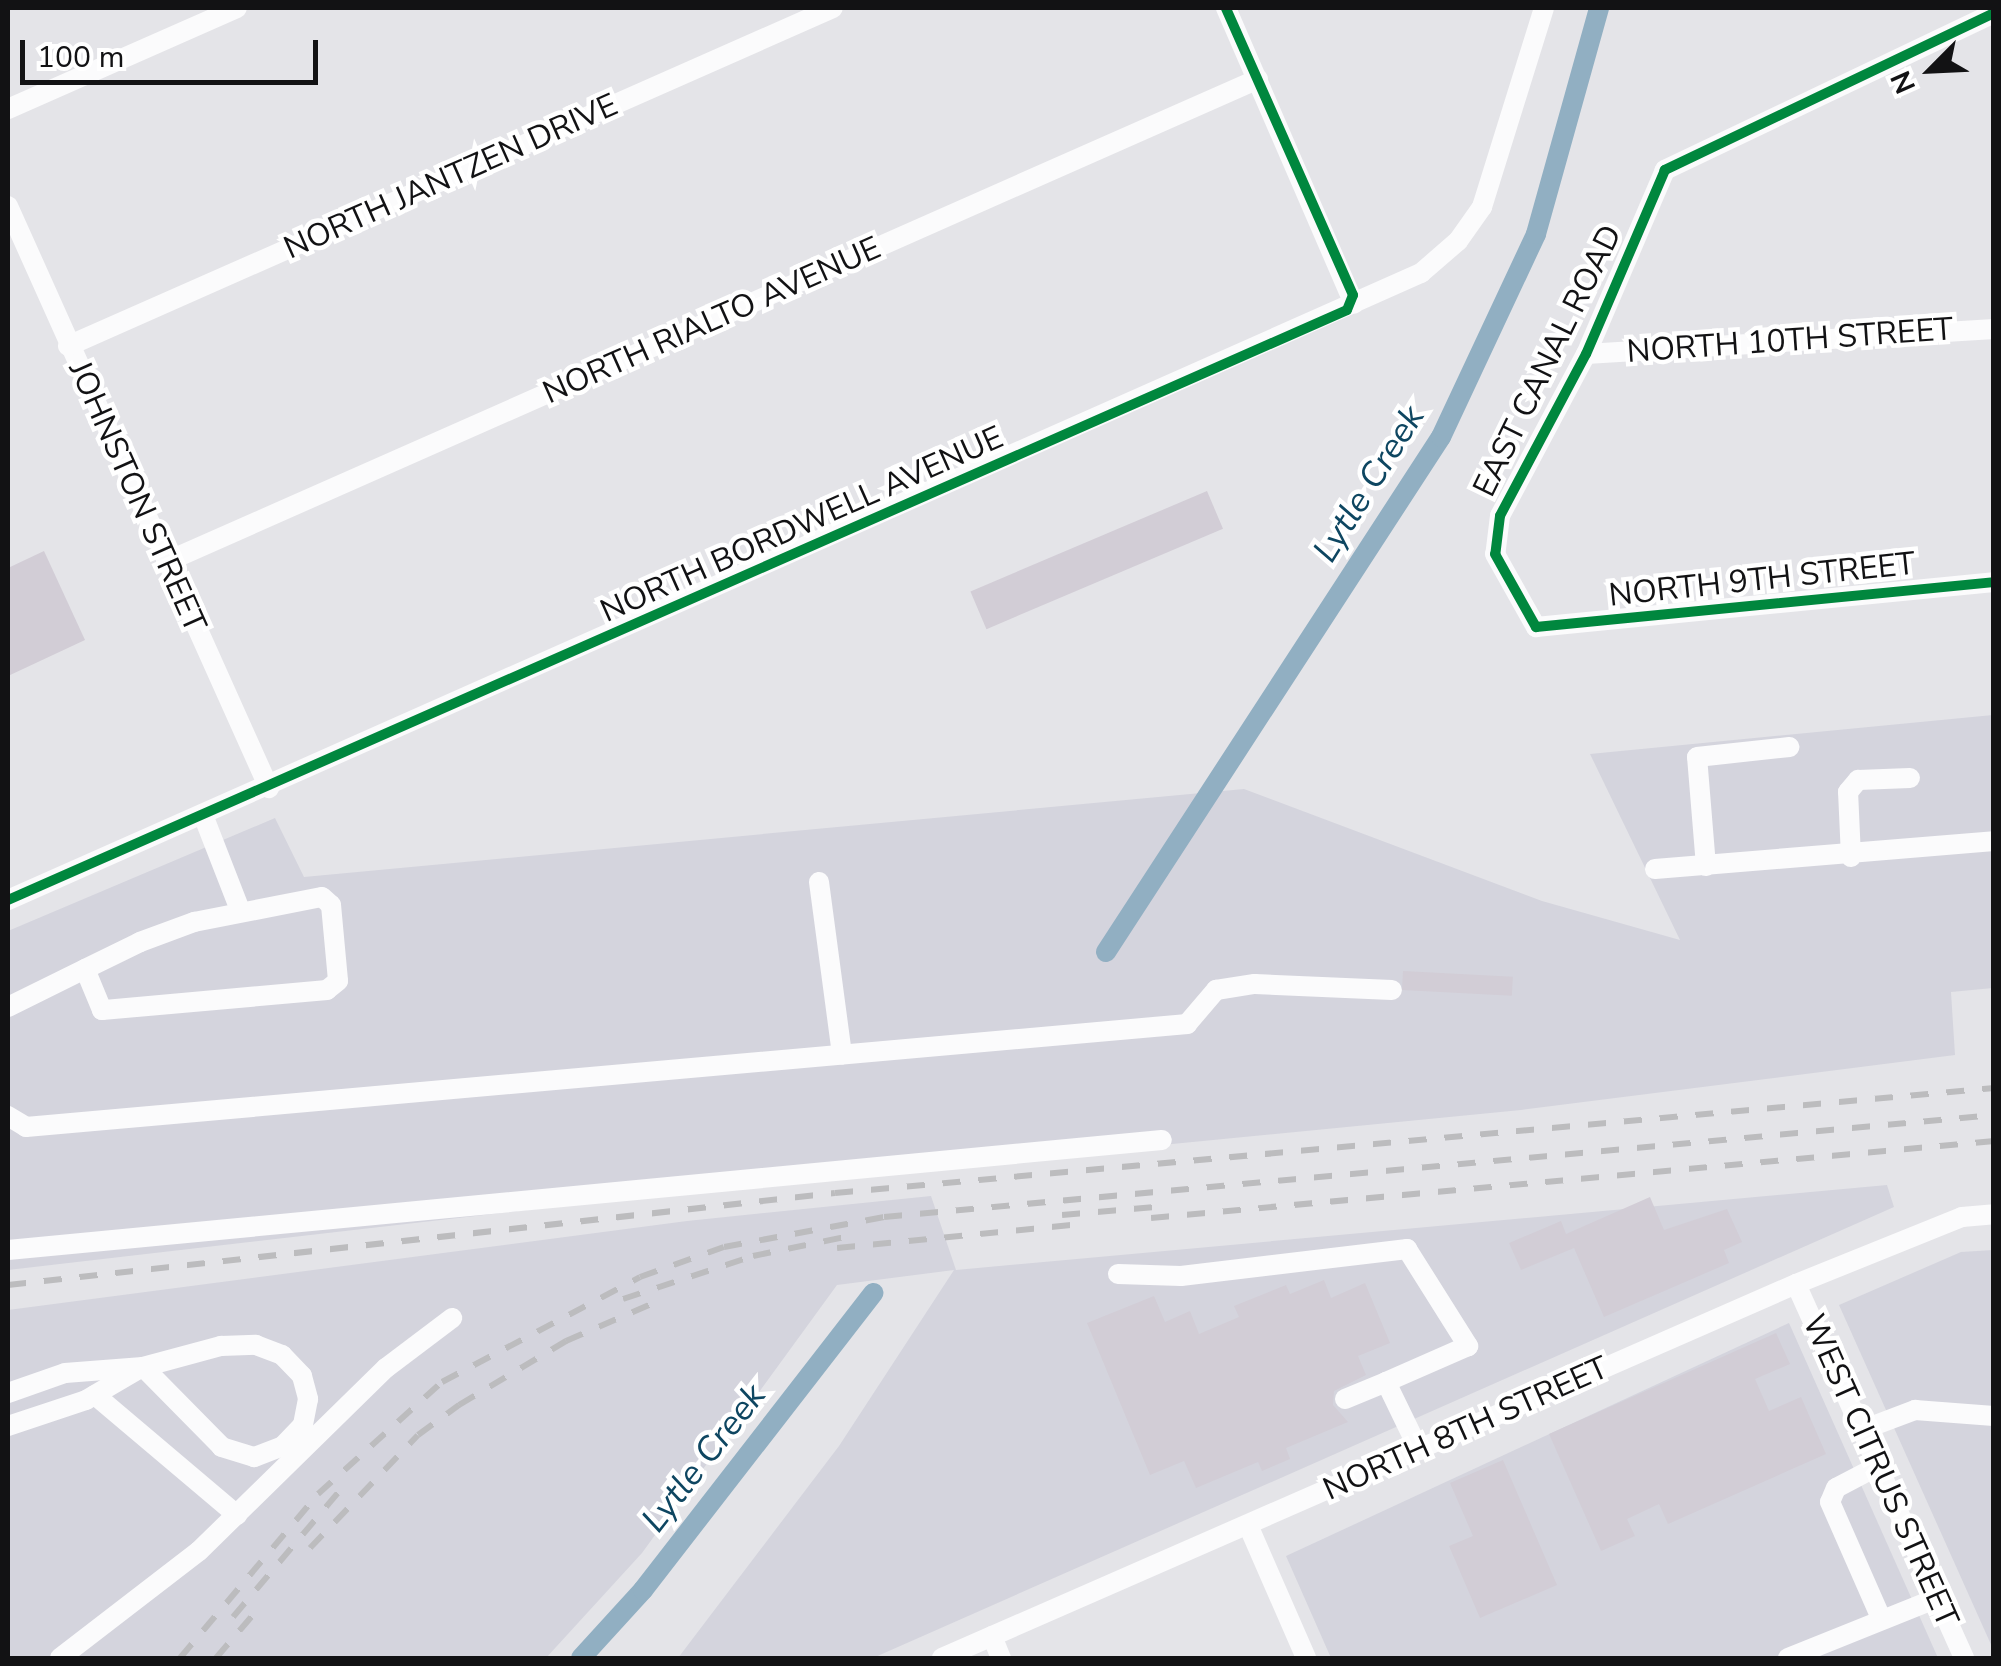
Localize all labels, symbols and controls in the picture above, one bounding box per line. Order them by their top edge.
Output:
scale bar [25,20,322,82]
north arrow [1881,20,1981,120]
text: 100 m [37,37,124,78]
text: N [1882,65,1925,100]
street label: NORTH JANTZEN DRIVE [278,86,624,268]
street label: EAST CANAL ROAD [1466,219,1630,503]
street label: NORTH RIALTO AVENUE [537,229,887,413]
street label: NORTH 10TH STREET [1626,310,1954,372]
street label: JOHNSTON STREET [60,356,214,638]
water label: Lytle Creek [1304,398,1434,570]
street label: NORTH BORDWELL AVENUE [595,419,1009,631]
street label: NORTH 9TH STREET [1607,545,1917,615]
street label: WEST CITRUS STREET [1794,1309,1966,1633]
street label: NORTH 8TH STREET [1318,1349,1614,1509]
water label: Lytle Creek [633,1376,775,1540]

